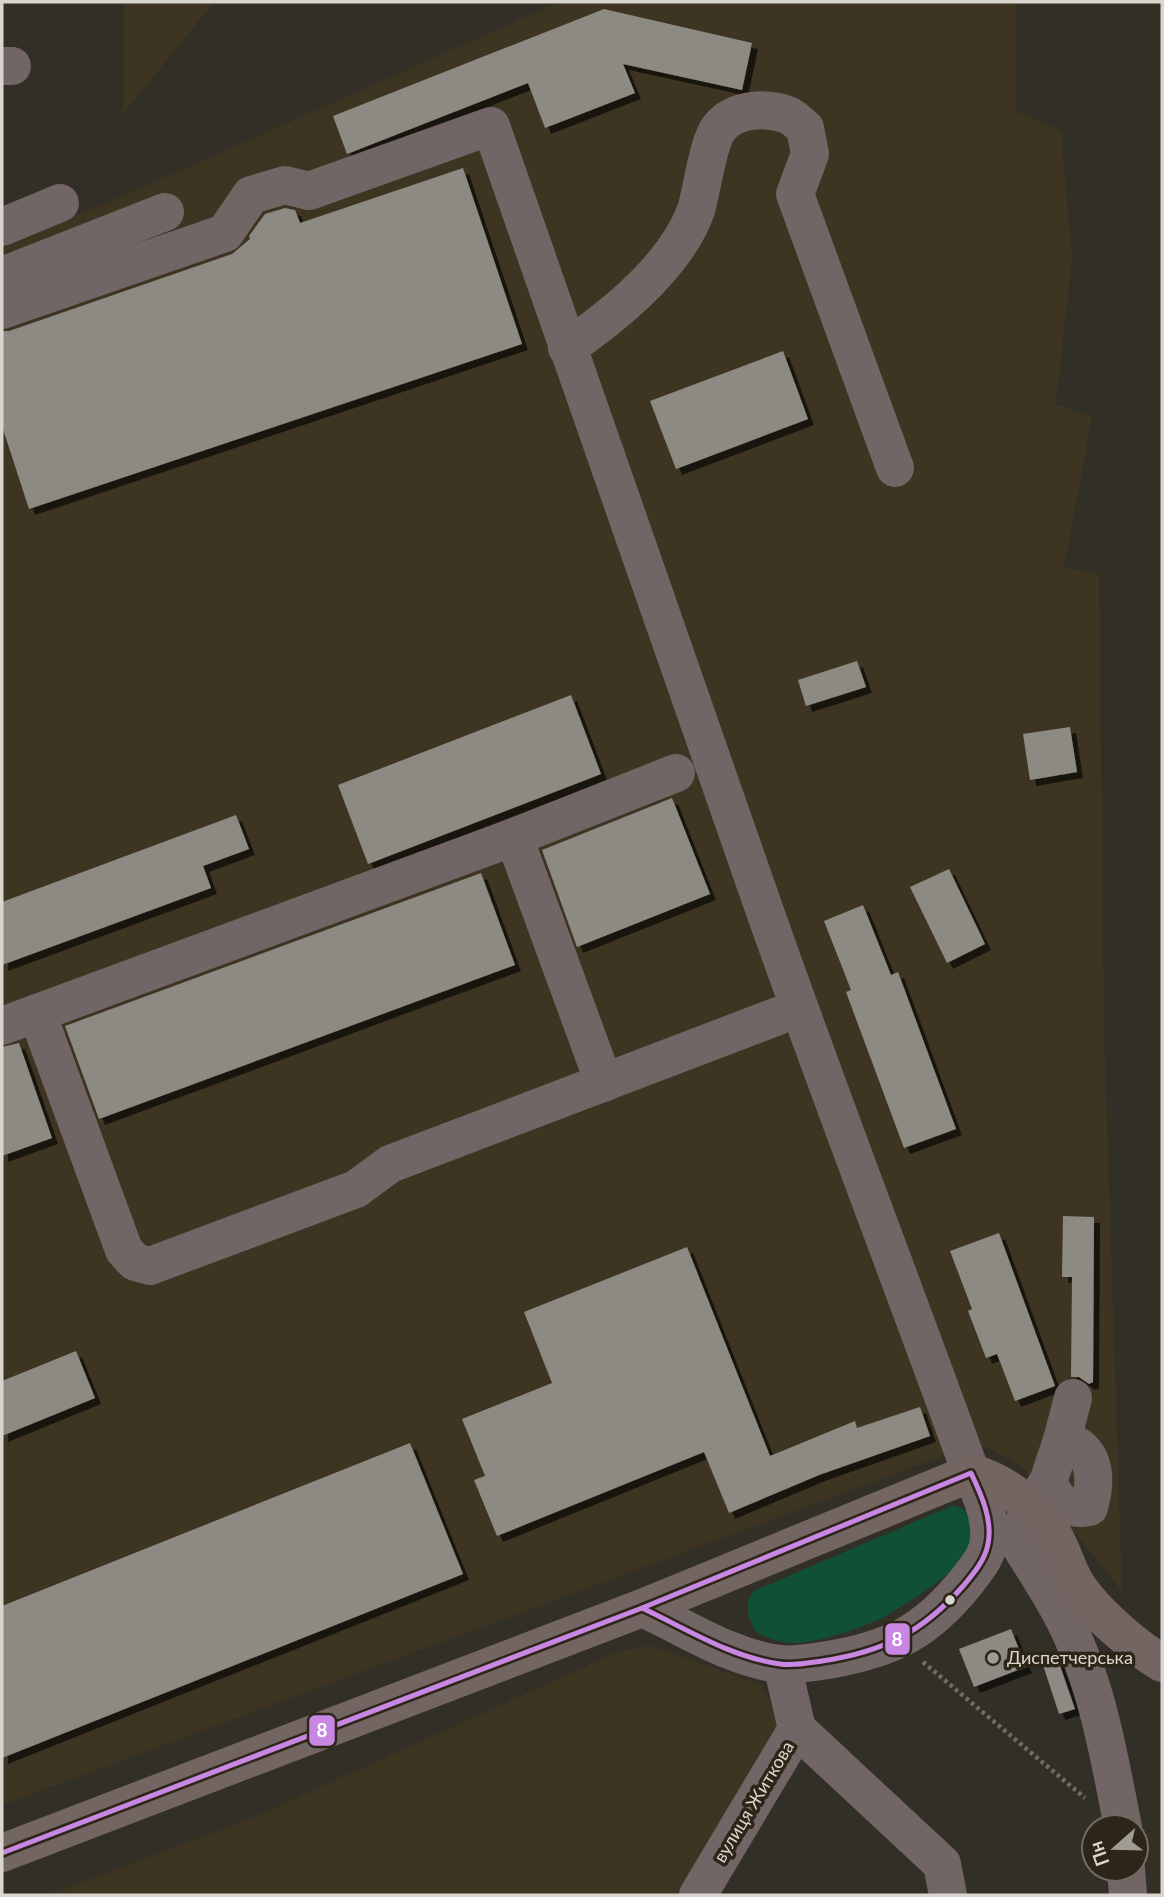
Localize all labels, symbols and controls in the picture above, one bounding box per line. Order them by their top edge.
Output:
unlabelled marker [943,1593,957,1607]
line badge: 8 [884,1622,911,1656]
text: 8 [891,1627,903,1650]
place label: Диспетчерська [1007,1646,1133,1668]
marker: Диспетчерська [985,1650,1001,1666]
line badge: 8 [308,1714,336,1747]
text: 8 [316,1718,328,1741]
street label: вулиця Житкова [708,1737,798,1866]
north arrow [1080,1813,1150,1883]
text: Пн [1084,1838,1114,1870]

